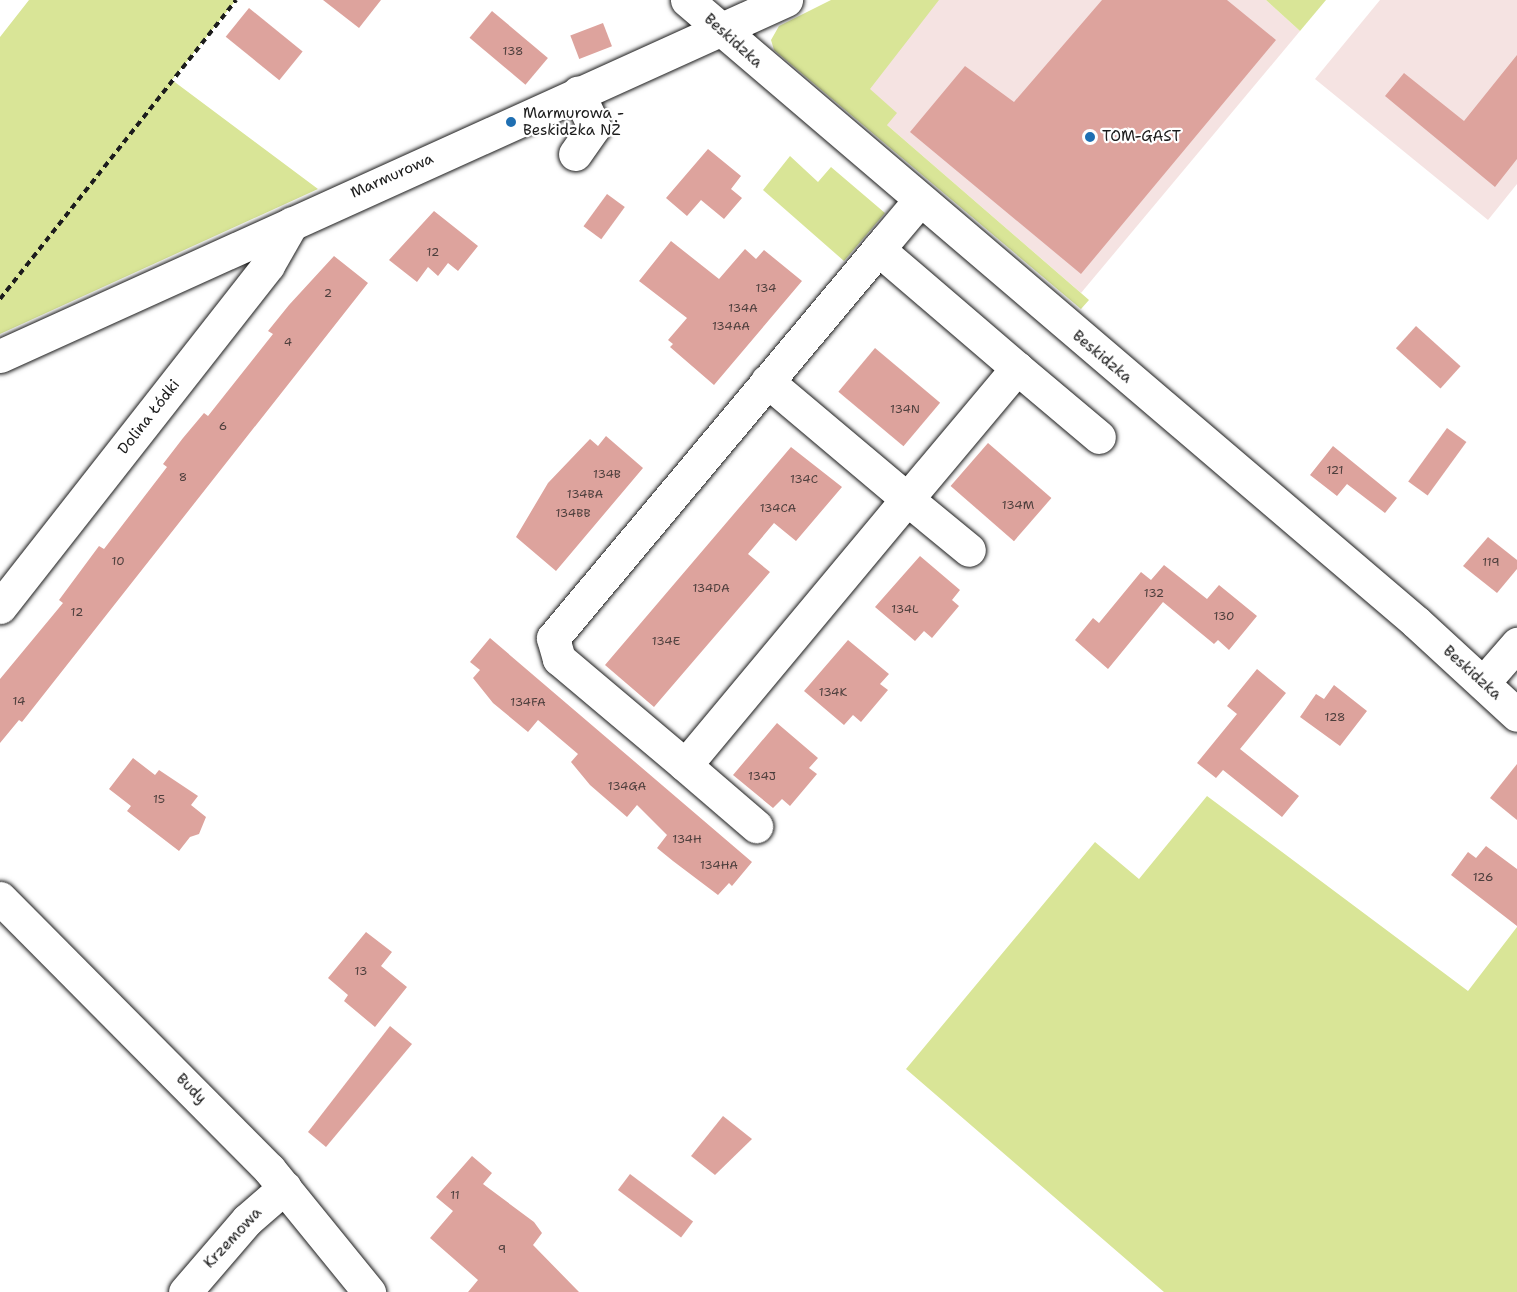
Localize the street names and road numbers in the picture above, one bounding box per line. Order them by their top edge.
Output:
street label: Beskidzka [700,10,766,72]
street label: Marmurowa [348,150,436,202]
street label: Beskidzka [1069,327,1135,387]
street label: Dolina Łódki [114,376,184,458]
street label: Beskidzka [1439,642,1505,704]
street label: Budy [172,1070,210,1108]
street label: Krzemowa [200,1204,266,1272]

